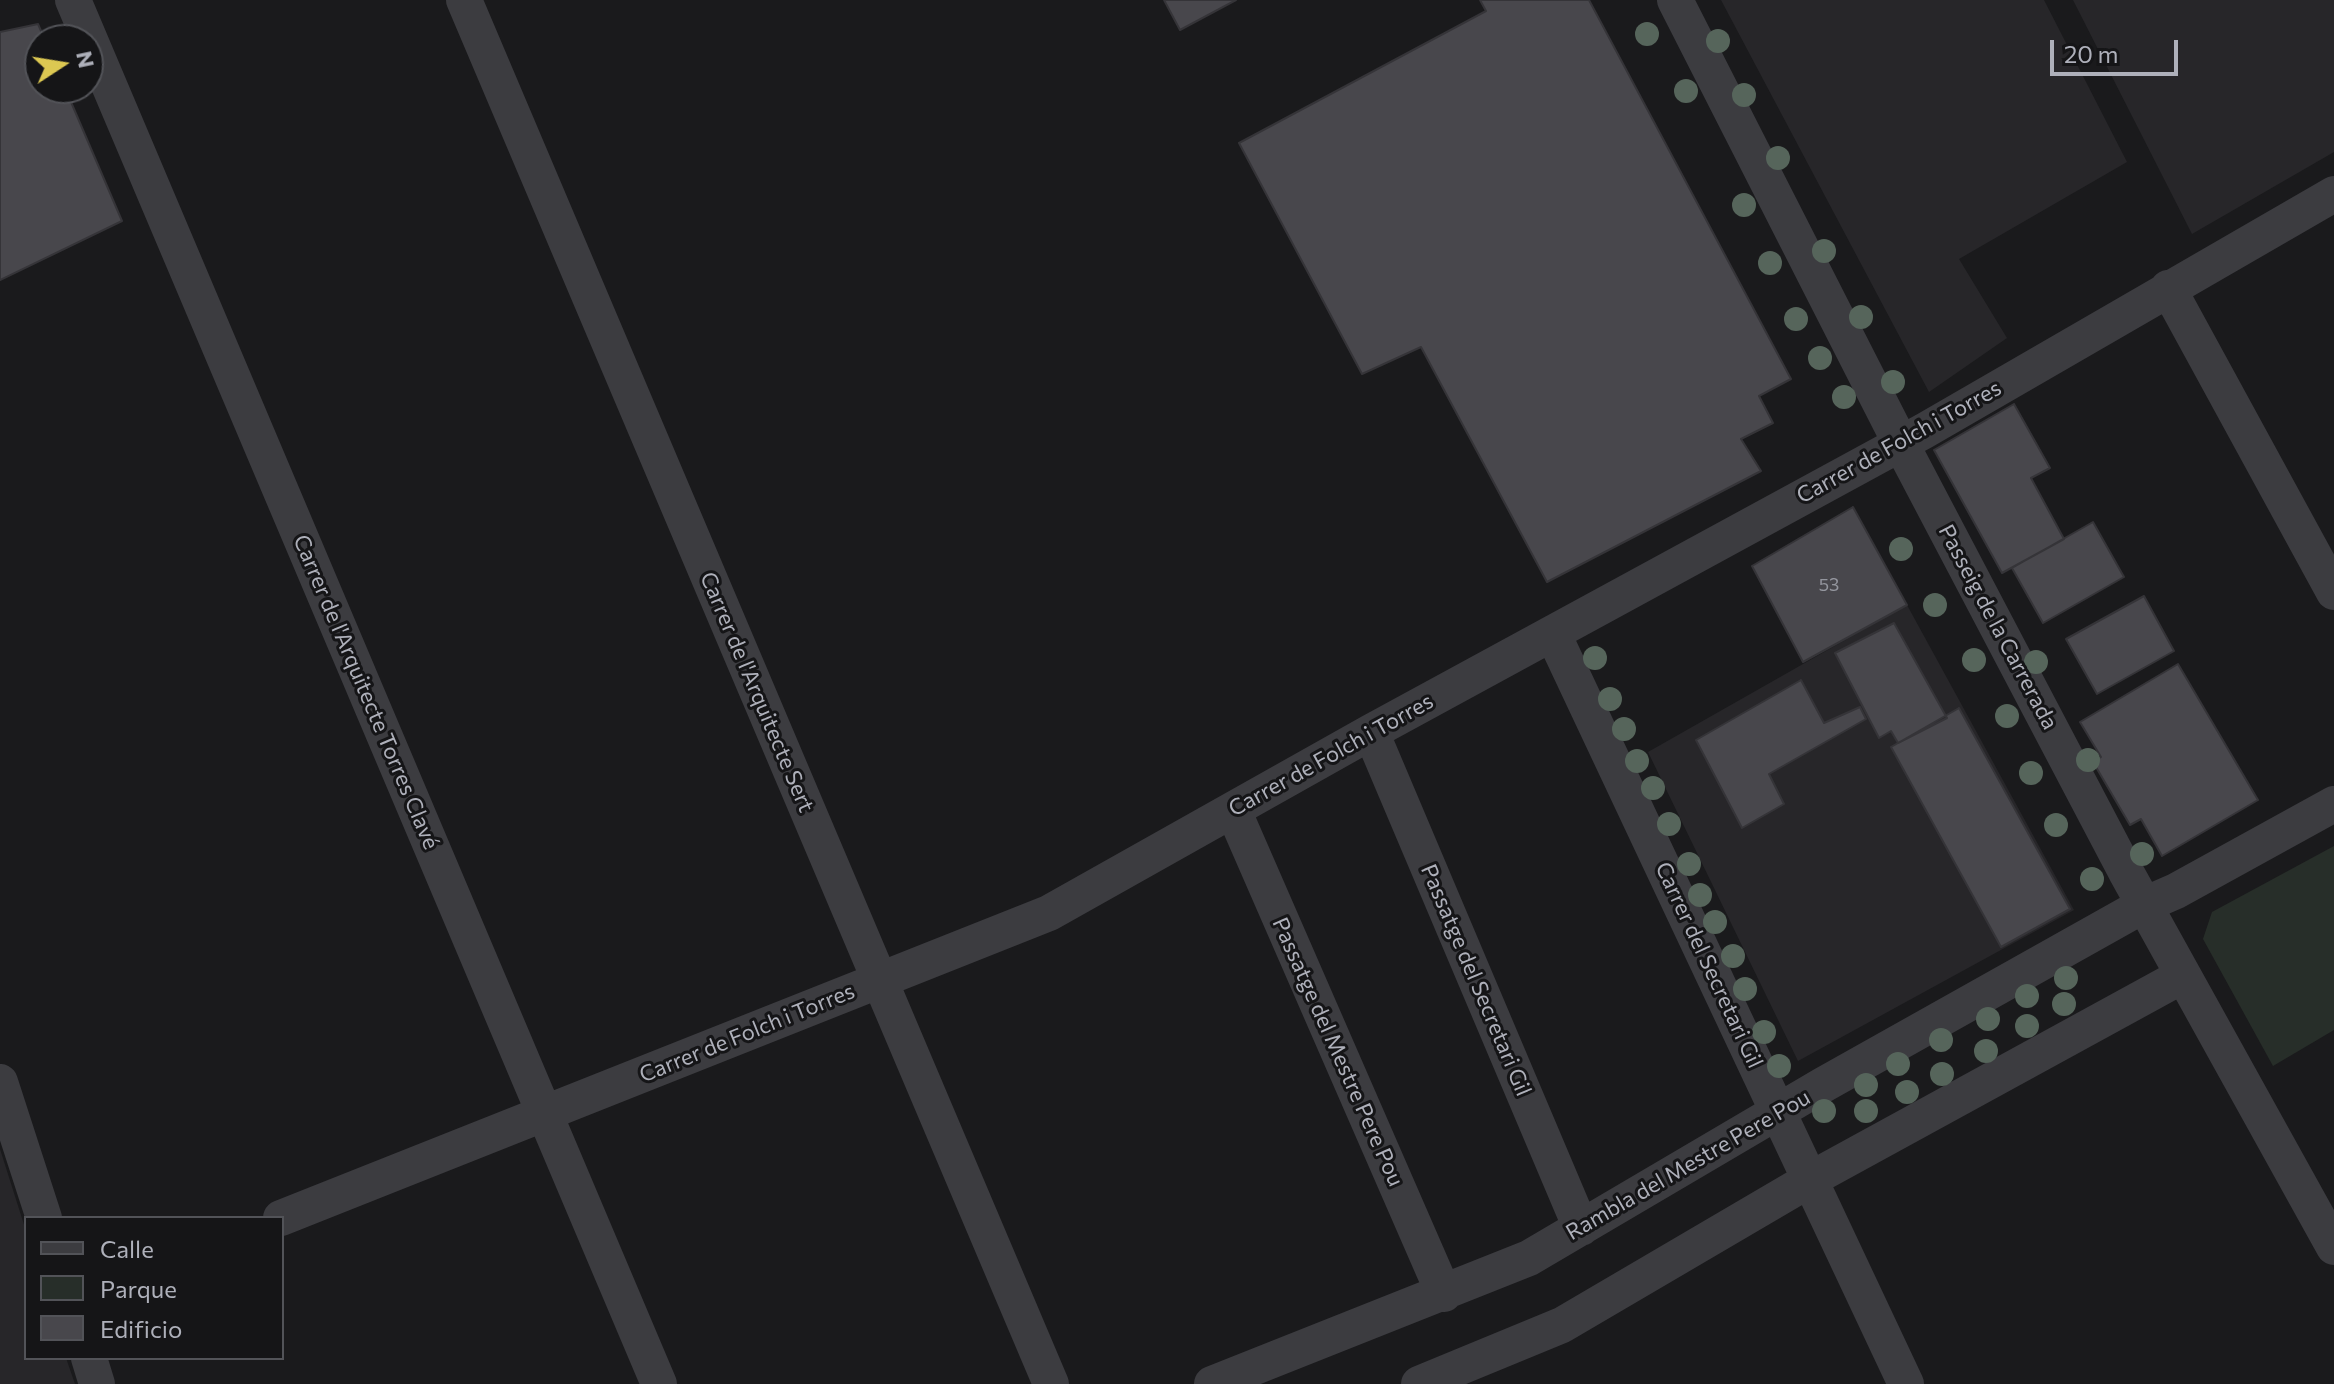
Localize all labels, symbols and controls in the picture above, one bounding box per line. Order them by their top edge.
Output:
north arrow [24,24,104,104]
scale bar [2054,24,2182,74]
text: 20 m [2064,39,2118,68]
text: N [71,48,101,70]
street label: Carrer de Folch i Torres [1792,375,2006,509]
street label: Passeig de la Carrerada [1933,520,2063,734]
street label: Carrer de l'Arquitecte Torres Clavé [288,531,444,853]
street label: Carrer de l'Arquitecte Sert [694,568,820,816]
house number: 53 [1819,574,1839,596]
street label: Carrer de Folch i Torres [1224,688,1438,822]
street label: Carrer del Secretari Gil [1650,858,1768,1072]
street label: Passatge del Secretari Gil [1415,860,1537,1100]
street label: Passatge del Mestre Pere Pou [1267,914,1409,1190]
street label: Carrer de Folch i Torres [636,978,858,1088]
street label: Rambla del Mestre Pere Pou [1561,1084,1815,1246]
legend [24,1216,284,1360]
text: Calle [100,1234,154,1263]
text: Parque [100,1274,177,1303]
text: Edificio [100,1314,182,1343]

